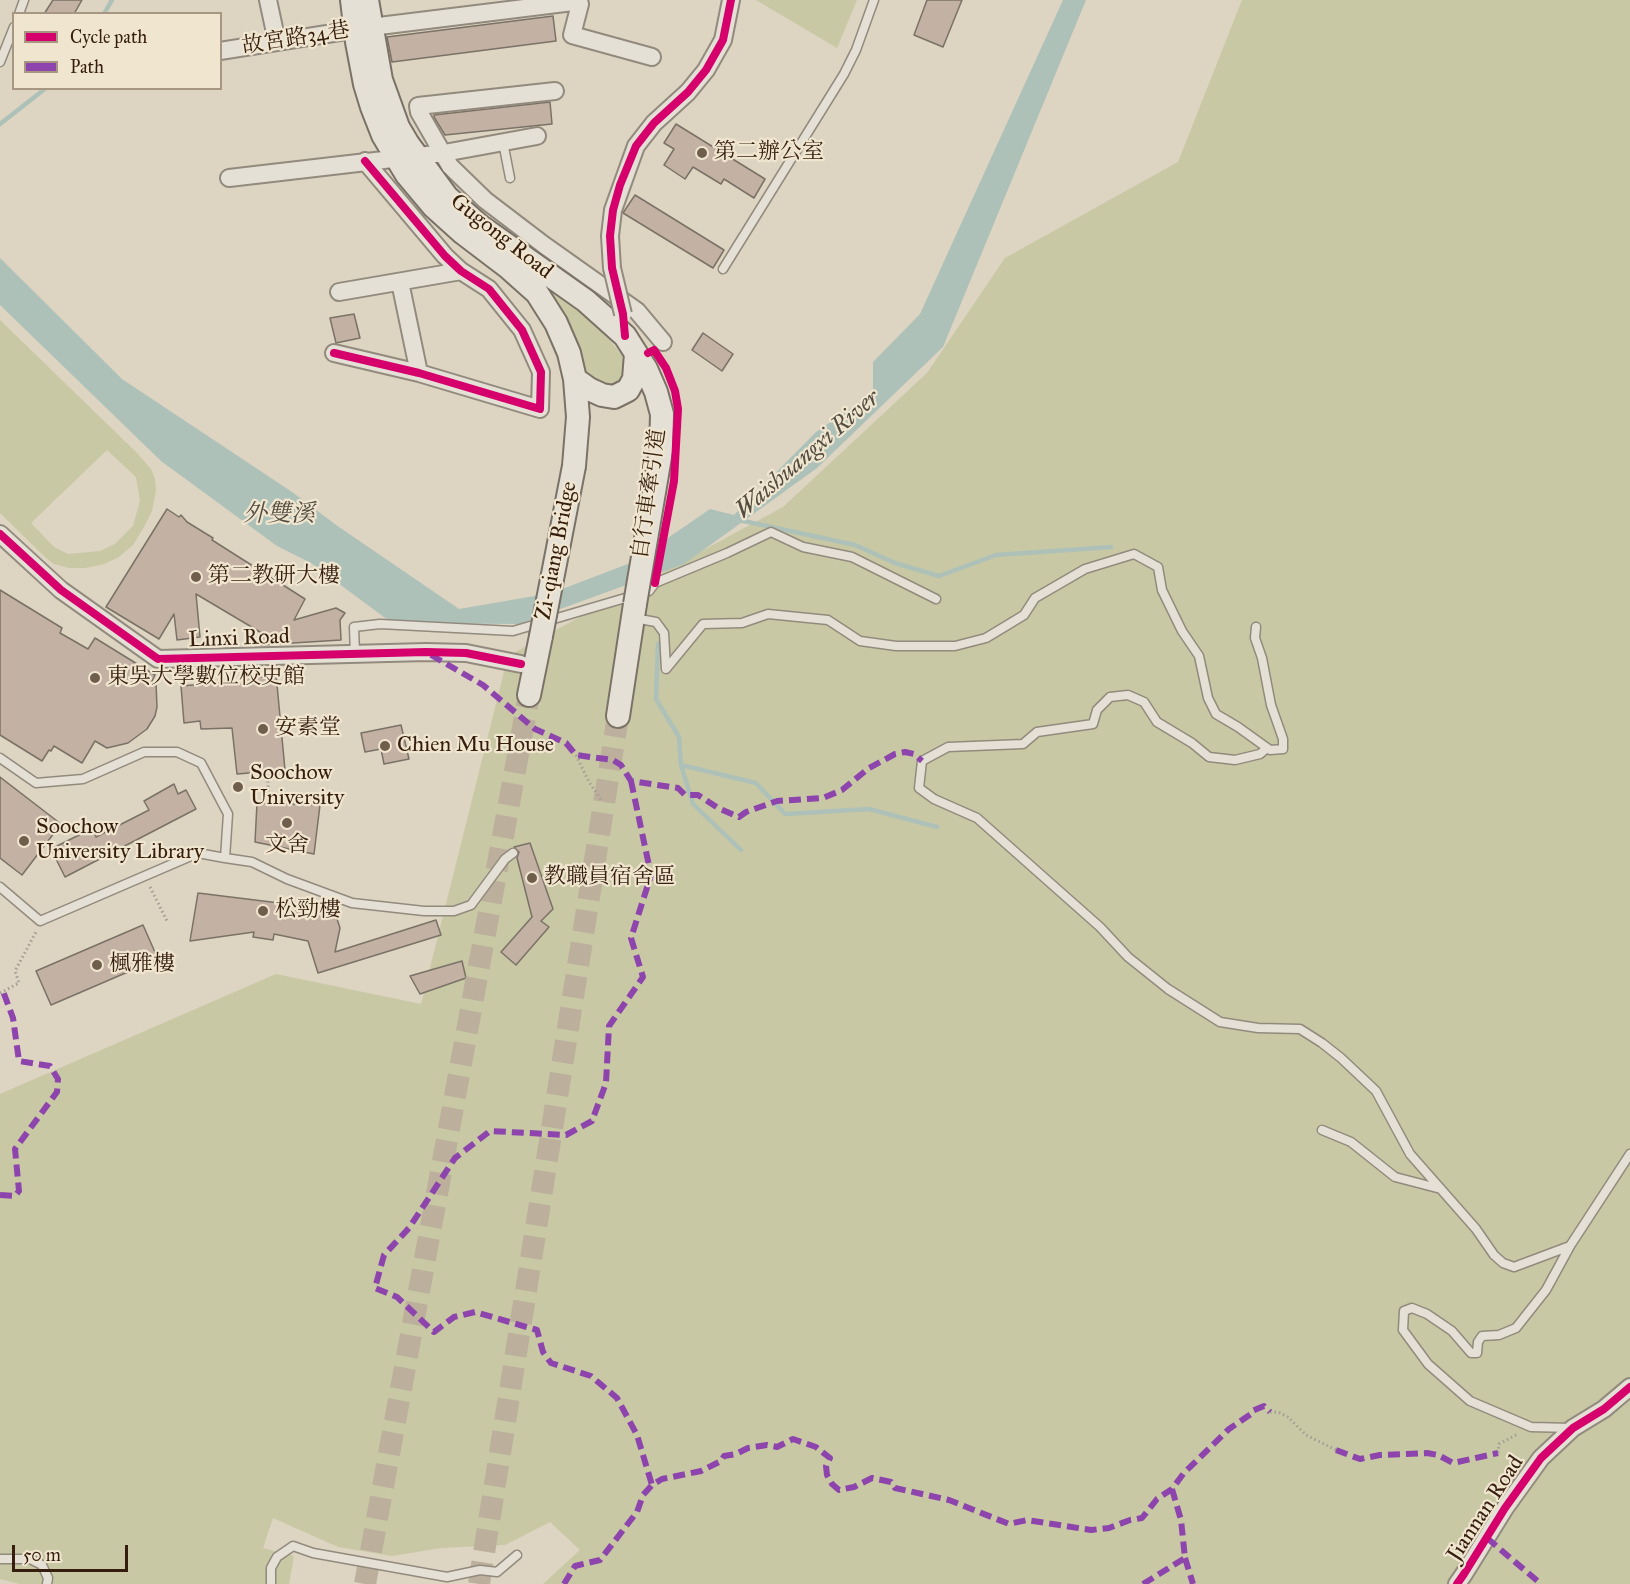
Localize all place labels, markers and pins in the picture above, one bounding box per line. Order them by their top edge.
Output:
place label: 第二辦公室 [714,140,824,166]
marker: 第二辦公室 [695,146,709,160]
place label: 第二教研大樓 [208,564,340,590]
marker: 第二教研大樓 [189,570,203,584]
place label: 東吳大學數位校史館 [107,665,305,691]
marker: 東吳大學數位校史館 [88,671,102,685]
place label: 安素堂 [275,716,341,742]
marker: 安素堂 [256,722,270,736]
place label: Chien Mu House [397,733,554,759]
marker: Chien Mu House [378,739,392,753]
place label: Soochow University [250,761,344,812]
marker: Soochow University [231,780,245,794]
place label: Soochow University Library [36,815,204,866]
marker: 文舍 [280,816,294,830]
place label: 文舍 [265,833,309,859]
marker: Soochow University Library [17,834,31,848]
place label: 教職員宿舍區 [544,865,676,891]
marker: 教職員宿舍區 [525,871,539,885]
place label: 松勁樓 [275,898,341,924]
marker: 松勁樓 [256,904,270,918]
place label: 楓雅樓 [109,952,175,978]
marker: 楓雅樓 [90,958,104,972]

